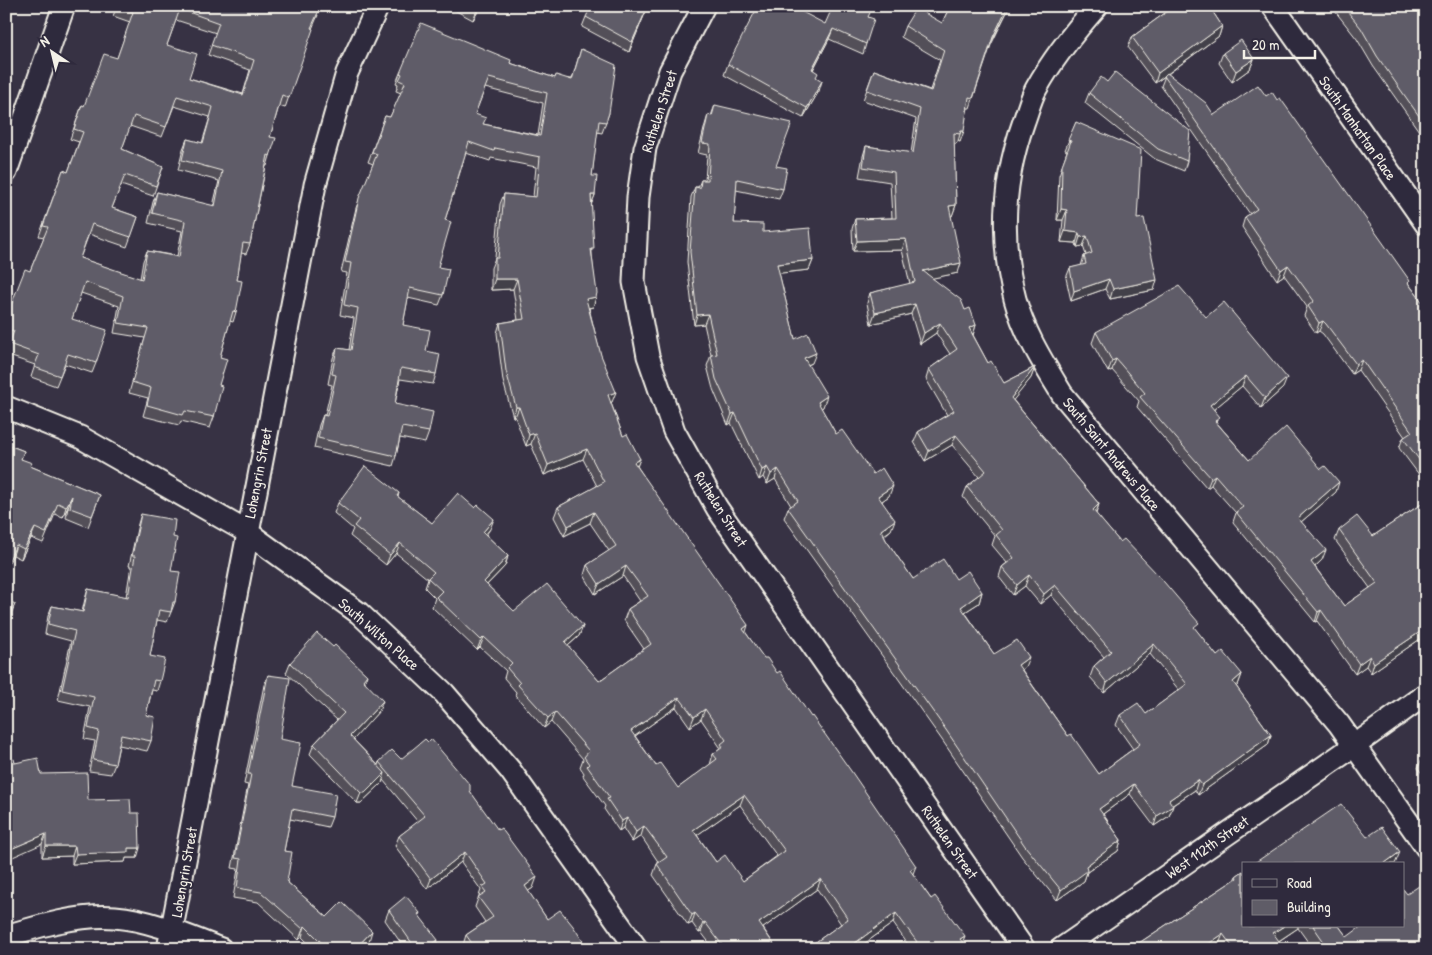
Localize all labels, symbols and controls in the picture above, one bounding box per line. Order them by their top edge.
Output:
north arrow [28,28,78,78]
scale bar [1244,28,1316,60]
text: N [36,31,53,51]
text: 20 m [1252,34,1279,55]
street label: Ruthelen Street [636,66,682,155]
street label: South Manhattan Place [1314,72,1402,184]
street label: South Saint Andrews Place [1058,393,1166,515]
street label: Lohengrin Street [239,425,277,520]
street label: Ruthelen Street [689,467,753,551]
street label: South Wilton Place [334,593,424,675]
street label: Ruthelen Street [917,801,984,884]
street label: West 112th Street [1161,810,1254,884]
street label: Lohengrin Street [166,824,202,919]
legend [1242,862,1404,928]
text: Road [1287,872,1312,893]
text: Building [1287,896,1331,917]

